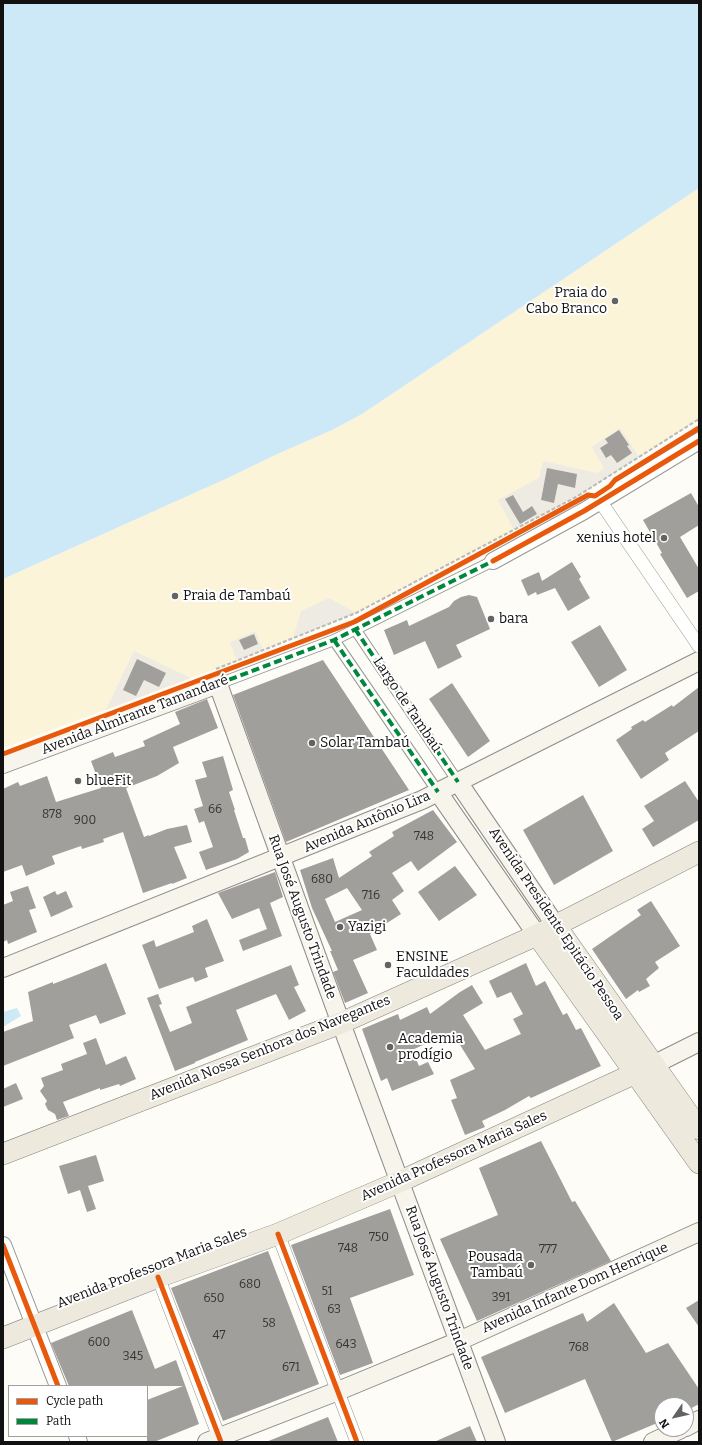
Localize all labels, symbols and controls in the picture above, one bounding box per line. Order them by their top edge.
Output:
place label: Praia do Cabo Branco [526,285,607,318]
marker: Praia do Cabo Branco [610,296,620,306]
place label: xenius hotel [577,530,656,546]
marker: xenius hotel [659,533,669,543]
place label: Praia de Tambaú [183,588,291,604]
marker: Praia de Tambaú [170,591,180,601]
place label: bara [499,611,528,627]
marker: bara [486,614,496,624]
street label: Largo de Tambaú [369,654,445,756]
street label: Avenida Almirante Tamandaré [39,672,231,758]
place label: Solar Tambaú [320,735,410,751]
marker: Solar Tambaú [307,738,317,748]
place label: blueFit [86,773,131,789]
marker: blueFit [73,776,83,786]
street label: Avenida Antônio Lira [301,788,433,856]
house number: 66 [208,803,222,817]
house number: 878 [42,808,62,822]
house number: 900 [74,814,96,828]
street label: Avenida Presidente Epitácio Pessoa [485,824,627,1024]
house number: 748 [414,830,434,844]
street label: Rua José Augusto Trindade [264,833,340,1001]
house number: 680 [311,873,333,887]
house number: 716 [362,889,380,903]
place label: Yazigi [348,919,386,935]
marker: Yazigi [335,922,345,932]
place label: ENSINE Faculdades [396,949,469,982]
marker: ENSINE Faculdades [383,960,393,970]
street label: Avenida Nossa Senhora dos Navegantes [147,992,393,1104]
place label: Academia prodígio [398,1031,463,1064]
marker: Academia prodígio [385,1042,395,1052]
street label: Avenida Professora Maria Sales [358,1107,550,1205]
street label: Rua José Augusto Trindade [401,1204,477,1372]
street label: Avenida Professora Maria Sales [55,1224,249,1312]
house number: 750 [369,1231,389,1245]
street label: Avenida Infante Dom Henrique [479,1239,671,1337]
house number: 748 [338,1242,358,1256]
house number: 777 [539,1243,557,1257]
place label: Pousada Tambaú [468,1249,523,1282]
marker: Pousada Tambaú [526,1260,536,1270]
house number: 680 [239,1278,261,1292]
house number: 51 [321,1285,333,1299]
house number: 391 [492,1291,510,1305]
house number: 650 [204,1292,224,1306]
house number: 63 [327,1303,341,1317]
house number: 58 [262,1317,276,1331]
house number: 47 [213,1329,225,1343]
house number: 600 [88,1336,110,1350]
house number: 643 [336,1338,356,1352]
house number: 768 [569,1341,589,1355]
house number: 345 [123,1350,143,1364]
house number: 671 [282,1361,300,1375]
legend [8,1385,148,1437]
text: Cycle path [46,1394,103,1408]
north arrow [654,1397,694,1437]
text: Path [46,1414,71,1428]
text: N [657,1416,672,1431]

